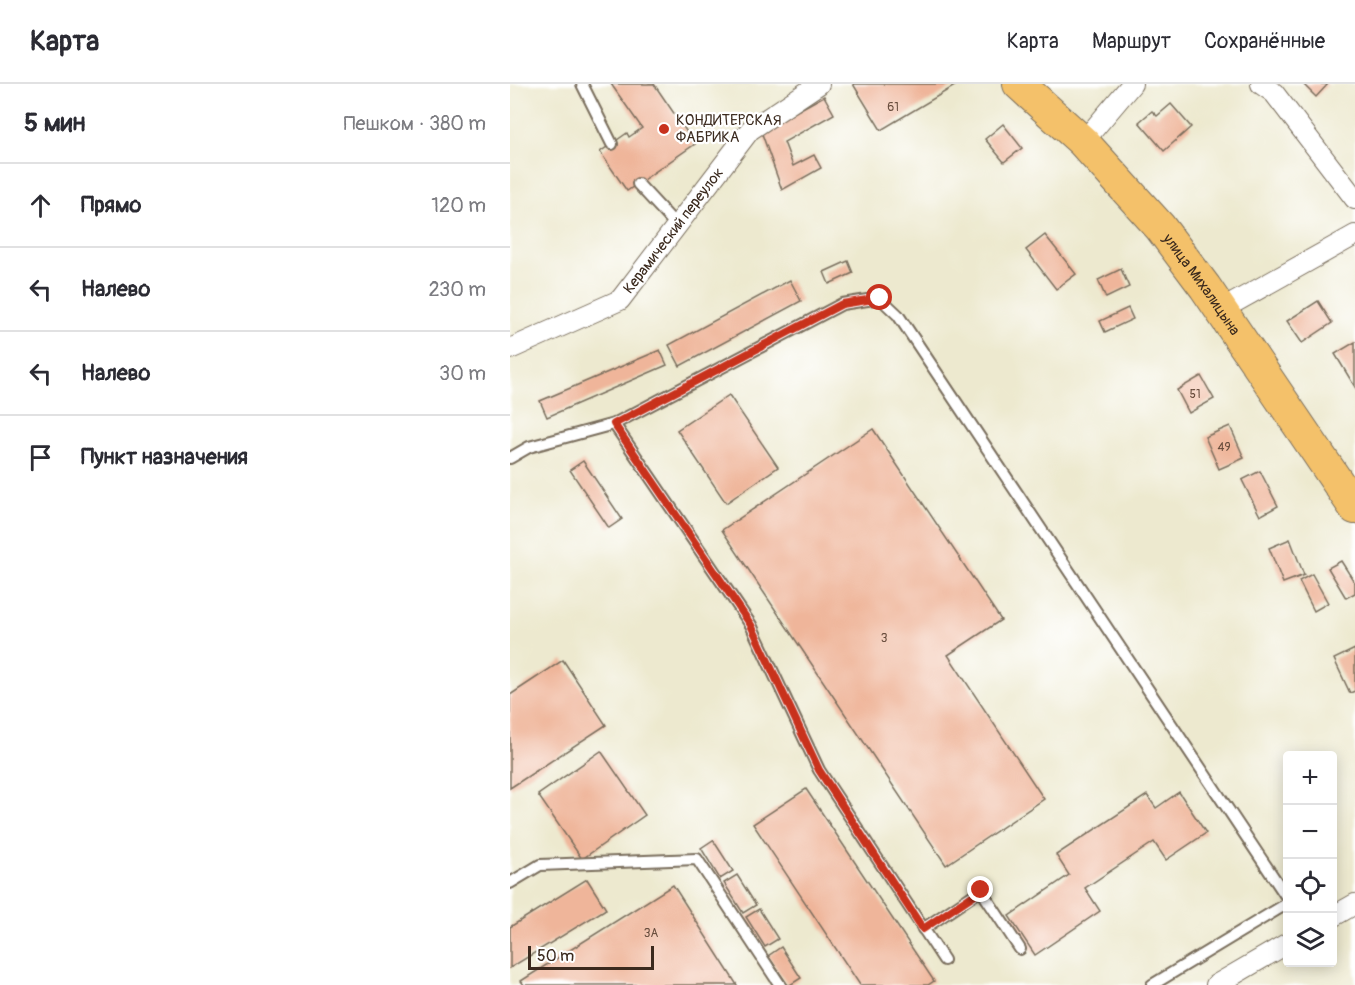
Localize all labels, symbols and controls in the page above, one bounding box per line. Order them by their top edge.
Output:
text: Карта [30,24,99,59]
text: Карта [1007,28,1059,55]
text: Маршрут [1092,28,1171,55]
text: Сохранённые [1204,28,1325,55]
house number: 61 [887,100,899,115]
text: 5 мин [24,107,85,139]
text: Пешком · 380 m [344,111,486,136]
place label: КОНДИТЕРСКАЯ ФАБРИКА [676,111,782,147]
marker: КОНДИТЕРСКАЯ ФАБРИКА [657,122,671,136]
street label: Керамический переулок [619,164,728,298]
icon: ahead [24,189,57,222]
text: Прямо [81,191,141,219]
text: 120 m [431,193,486,218]
street label: улица Михалицына [1158,229,1244,339]
icon: left [24,273,57,306]
text: Налево [81,275,150,303]
text: 230 m [429,277,486,302]
route start [866,284,892,310]
icon: left [24,357,57,390]
text: Налево [81,359,150,387]
text: 30 m [439,361,486,386]
house number: 51 [1189,387,1201,402]
house number: 49 [1217,440,1231,455]
icon: arrive [24,441,57,474]
text: Пункт назначения [81,443,248,471]
house number: 3 [881,631,888,646]
map controls [1283,751,1337,967]
button: + [1283,751,1337,805]
button: − [1283,805,1337,859]
button: locate [1283,859,1337,913]
route end [967,876,993,902]
button: layers [1283,913,1337,967]
house number: 3А [644,926,658,941]
scale bar [528,943,654,970]
text: 50 m [537,946,574,966]

